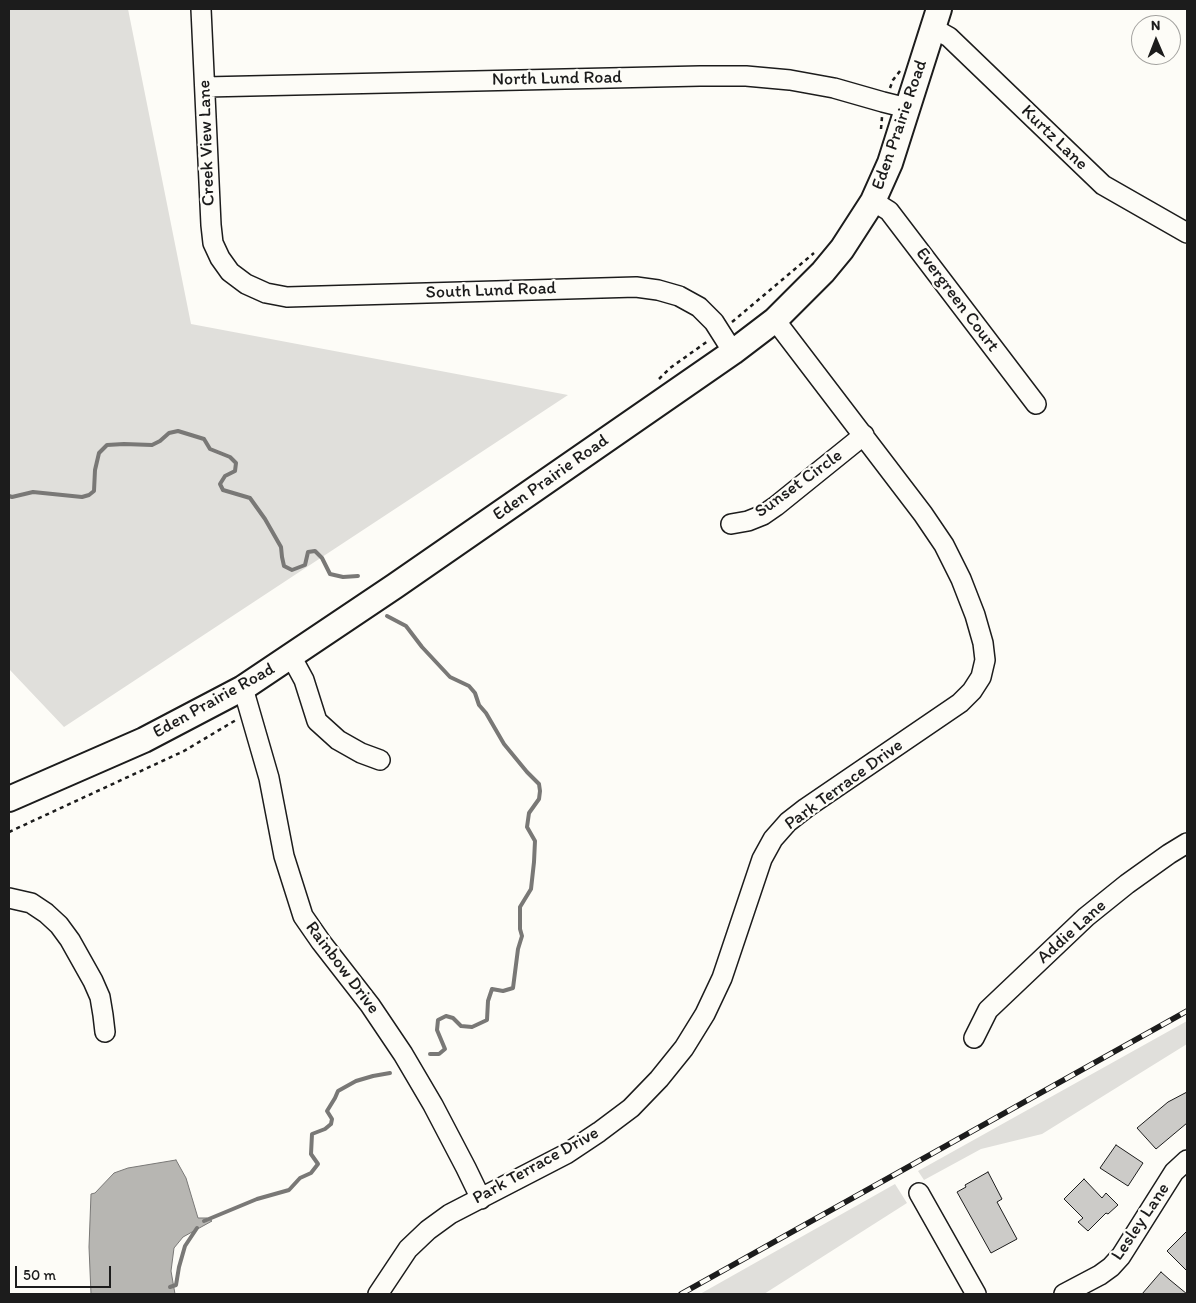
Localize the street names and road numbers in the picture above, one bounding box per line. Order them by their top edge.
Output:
street label: Eden Prairie Road [868,57,932,193]
street label: North Lund Road [492,67,622,91]
street label: Creek View Lane [194,80,220,206]
street label: Kurtz Lane [1016,101,1092,175]
street label: Evergreen Court [911,244,1003,356]
street label: South Lund Road [425,278,557,304]
street label: Eden Prairie Road [489,430,613,526]
street label: Sunset Circle [751,445,847,523]
street label: Eden Prairie Road [149,659,279,743]
street label: Park Terrace Drive [781,735,907,835]
street label: Addie Lane [1033,895,1111,969]
street label: Rainbow Drive [300,917,384,1019]
street label: Park Terrace Drive [469,1122,603,1210]
street label: Lesley Lane [1107,1179,1175,1265]

